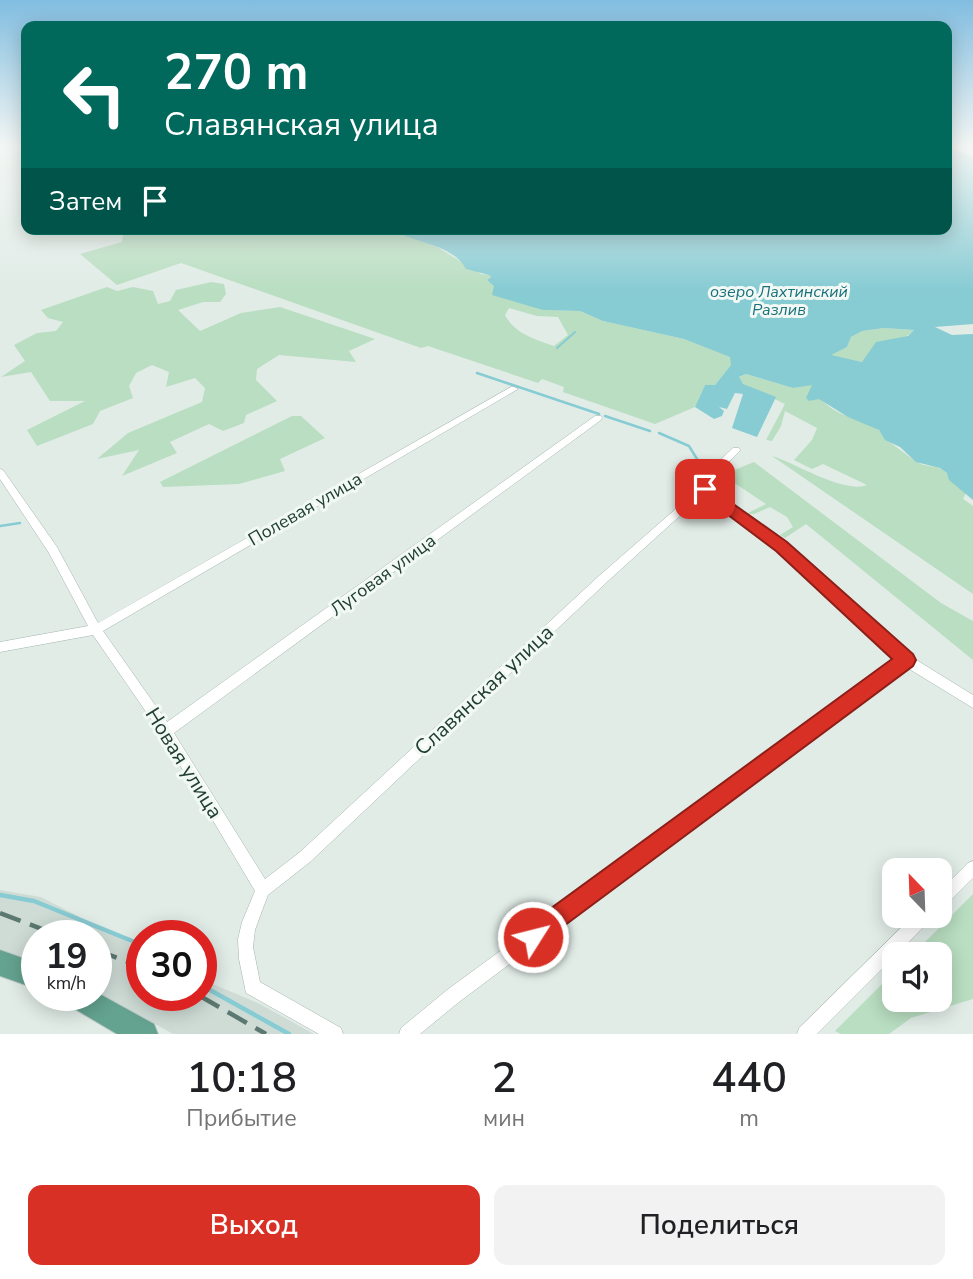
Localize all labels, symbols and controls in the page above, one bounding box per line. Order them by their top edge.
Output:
text: 270 m [164,39,308,106]
icon: left [49,49,140,140]
text: Славянская улица [164,103,439,146]
icon: arrive [136,182,174,220]
text: Затем [49,184,122,219]
water label: озеро Лахтинский Разлив [710,281,848,321]
pin [675,459,735,519]
street label: Полевая улица [244,467,366,551]
icon: arrive [686,470,724,508]
street label: Луговая улица [325,529,441,621]
street label: Славянская улица [409,618,559,762]
street label: Новая улица [139,702,229,824]
north arrow [882,858,952,928]
map controls [882,858,952,1012]
position arrow [496,900,570,974]
speed limit sign: 30 [126,920,217,1011]
text: 19 [45,933,88,980]
button: sound [882,942,952,1012]
text: km/h [47,971,86,995]
text: 10:18 [186,1050,297,1107]
text: 2 [491,1050,517,1107]
text: 440 [711,1050,787,1107]
text: Прибытие [186,1103,297,1134]
text: мин [483,1103,525,1134]
text: m [739,1103,759,1134]
button: Выход [28,1185,480,1265]
button: Поделиться [494,1185,945,1265]

